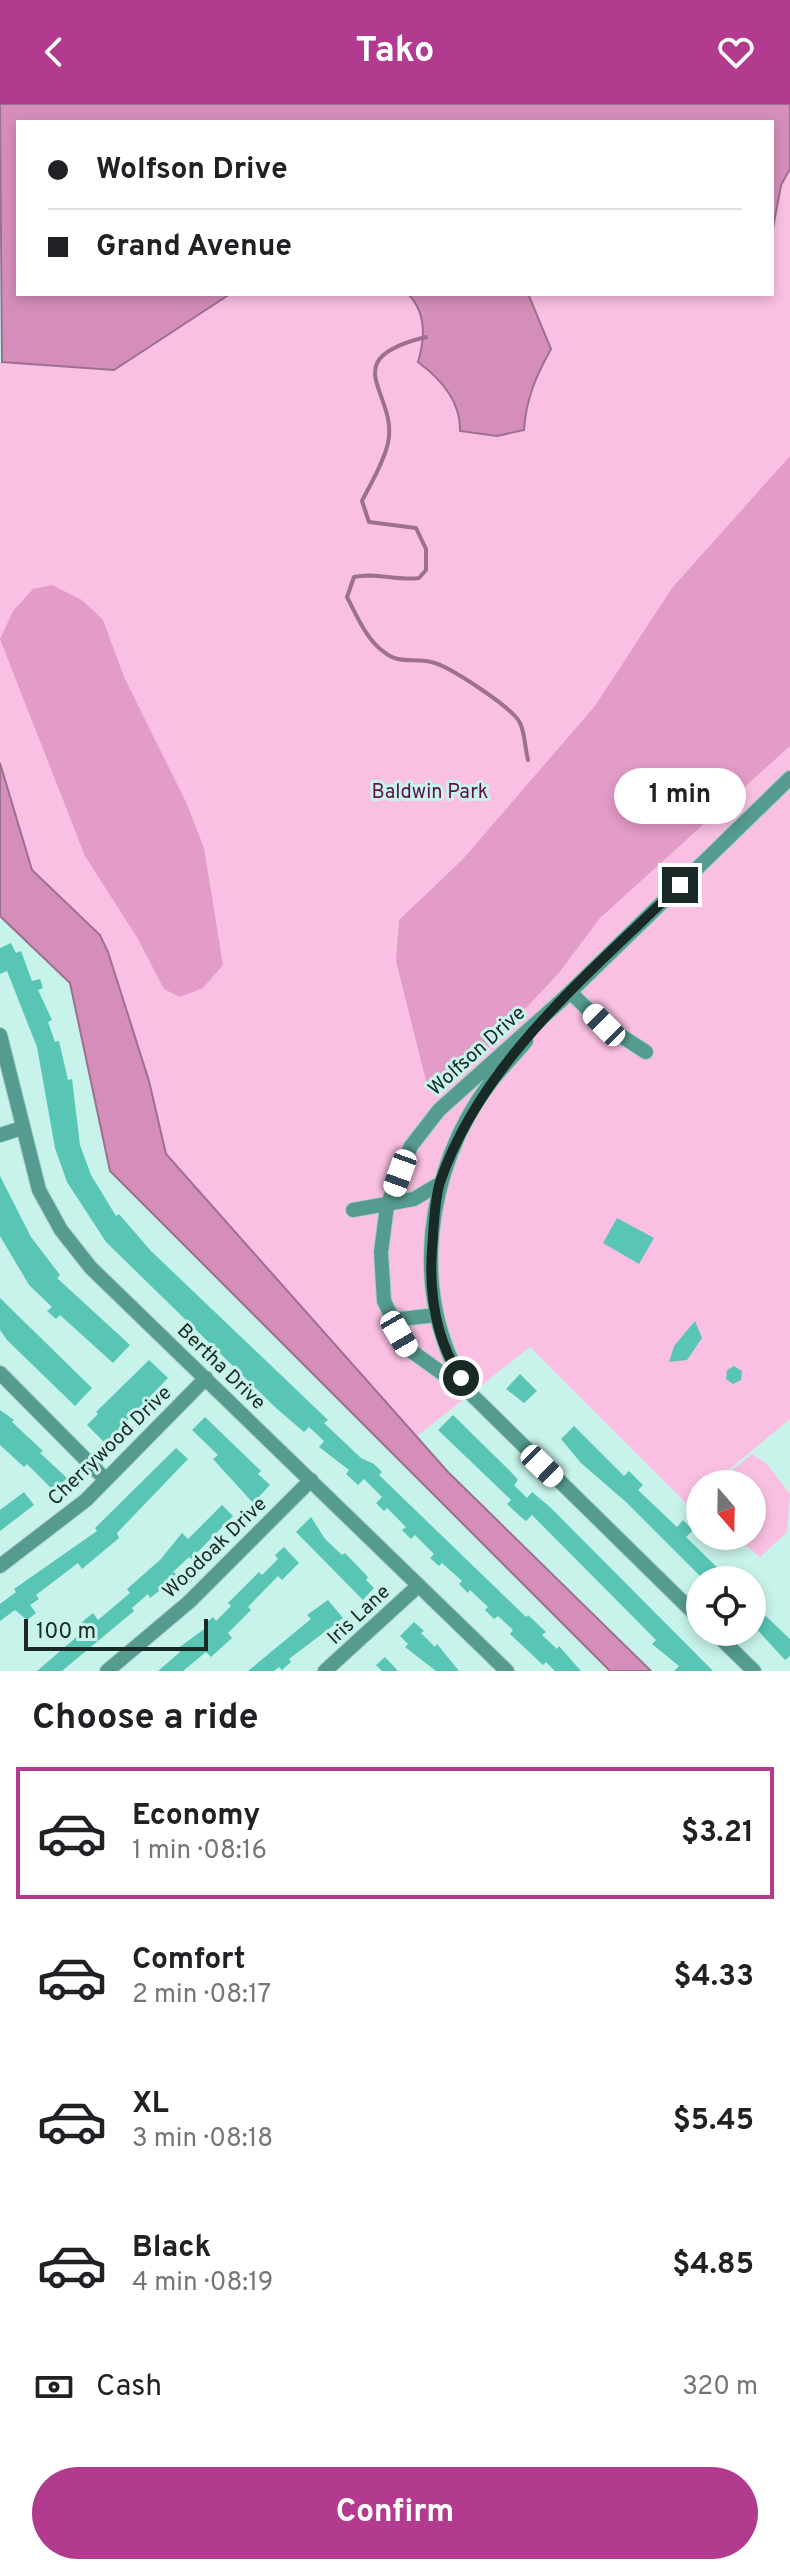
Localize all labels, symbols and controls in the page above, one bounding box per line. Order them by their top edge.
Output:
text: Tako [355,29,435,75]
icon: back [32,30,76,74]
icon: heart [714,30,758,74]
text: Wolfson Drive [96,152,288,189]
text: Grand Avenue [96,229,292,266]
callout: 1 min [614,769,746,825]
text: 1 min [649,779,711,812]
park label: Baldwin Park [372,780,488,806]
route end [662,867,698,903]
car [579,1000,629,1050]
street label: Wolfson Drive [423,1001,532,1102]
car [381,1146,419,1200]
car [377,1307,421,1361]
street label: Bertha Drive [171,1319,270,1416]
route start [443,1360,479,1396]
street label: Cherrywood Drive [43,1381,178,1512]
car [516,1441,568,1491]
north arrow [686,1470,766,1550]
map controls [686,1470,766,1646]
street label: Woodoak Drive [158,1492,273,1605]
button: locate [686,1566,766,1646]
street label: Iris Lane [322,1580,396,1651]
scale bar [24,1615,208,1651]
text: 100 m [36,1619,96,1646]
text: Choose a ride [32,1696,258,1742]
icon: car [36,1797,108,1869]
text: Economy [132,1798,260,1835]
text: $3.21 [681,1815,754,1852]
text: 1 min · 08:16 [132,1835,267,1868]
icon: car [36,1941,108,2013]
text: Comfort [132,1942,245,1979]
text: $4.33 [673,1959,754,1996]
text: 2 min · 08:17 [132,1979,271,2012]
icon: car [36,2085,108,2157]
text: XL [132,2086,169,2123]
text: $5.45 [673,2103,754,2140]
text: 3 min · 08:18 [132,2123,273,2156]
icon: car [36,2229,108,2301]
text: Black [132,2230,211,2267]
text: $4.85 [672,2247,754,2284]
text: 4 min · 08:19 [132,2267,273,2300]
icon: cash [32,2365,76,2409]
text: Cash [96,2369,162,2406]
text: 320 m [682,2371,758,2404]
button: Confirm [32,2467,758,2559]

